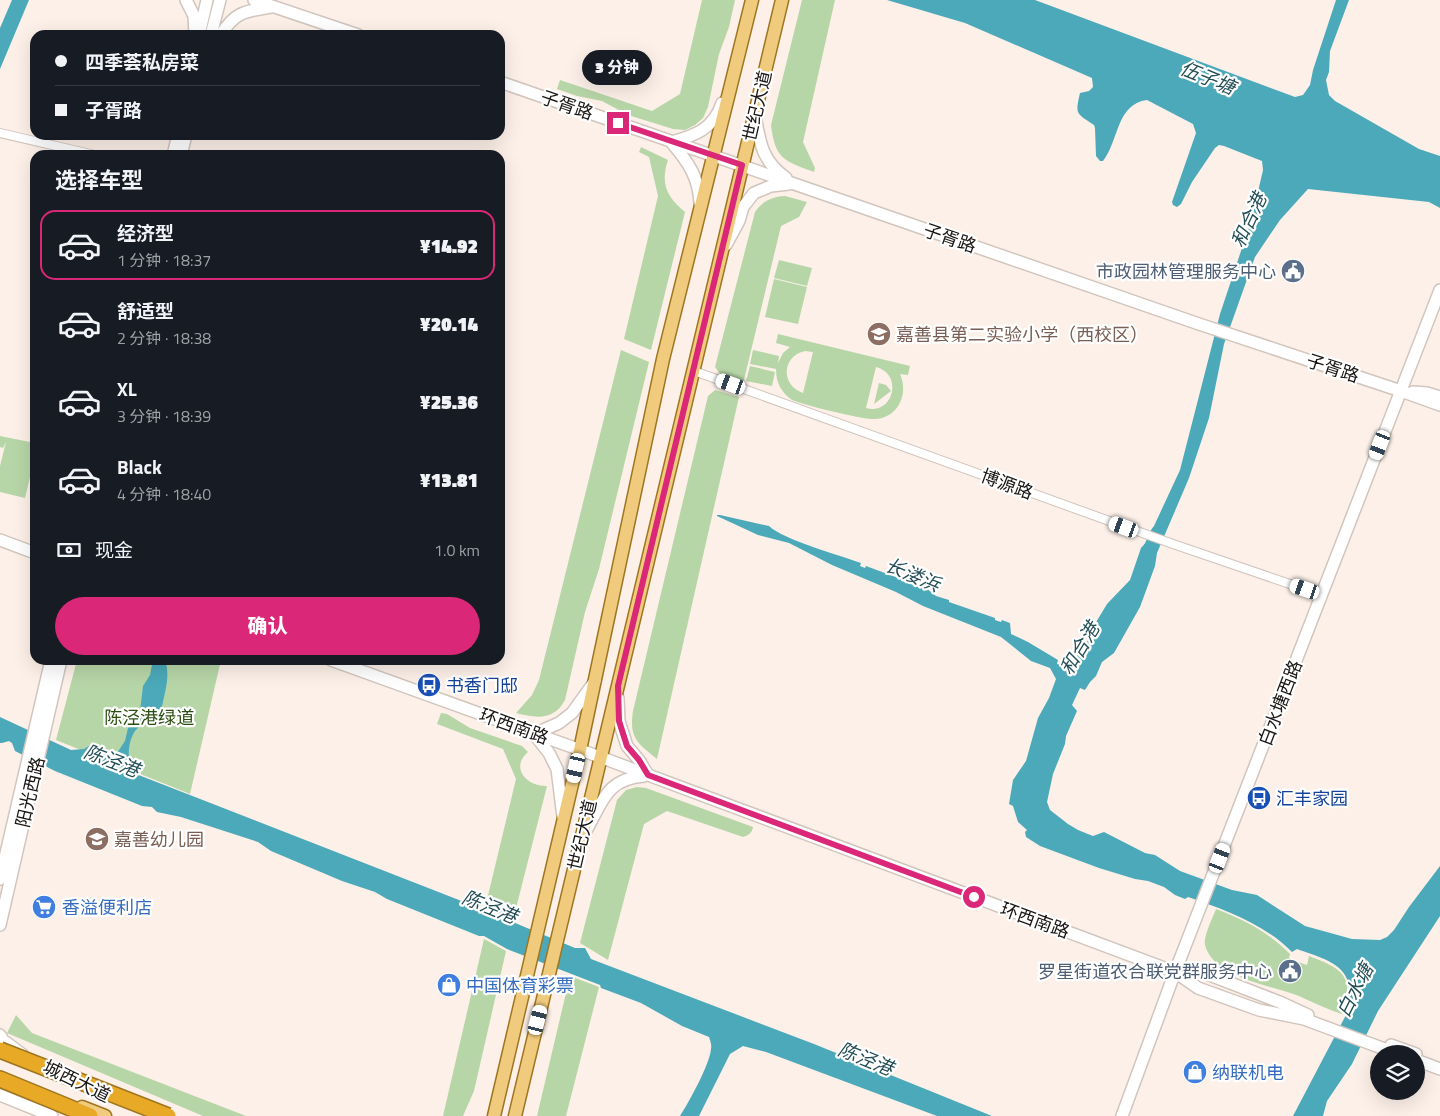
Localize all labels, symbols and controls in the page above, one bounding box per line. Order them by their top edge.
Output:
text: 四季荟私房菜 [85,47,199,76]
callout: 3 分钟 [583,51,653,86]
water label: 伍子塘 [1176,53,1243,102]
text: 3 分钟 [595,55,639,79]
street label: 世纪大道 [736,68,778,144]
street label: 子胥路 [537,83,597,127]
text: 子胥路 [85,95,142,124]
route end [607,112,629,134]
text: 选择车型 [55,163,143,197]
water label: 和合港 [1223,185,1274,252]
street label: 子胥路 [920,216,980,260]
text: 经济型 [117,218,174,247]
icon: car [57,223,102,268]
text: ¥14.92 [420,231,478,260]
text: 1 分钟 · 18:37 [117,248,211,272]
place label: 市政园林管理服务中心 [1096,258,1276,285]
public building icon: 市政园林管理服务中心 [1280,258,1306,284]
text: 舒适型 [117,296,174,325]
icon: car [57,301,102,346]
text: ¥20.14 [420,309,478,338]
school or university icon: 嘉善县第二实验小学（西校区） [866,321,892,347]
place label: 嘉善县第二实验小学（西校区） [896,321,1148,348]
text: 2 分钟 · 18:38 [117,326,211,350]
street label: 子胥路 [1303,347,1363,389]
car [714,372,747,396]
text: XL [117,374,137,403]
icon: car [57,379,102,424]
text: ¥25.36 [420,387,478,416]
text: 3 分钟 · 18:39 [117,404,211,428]
car [1367,428,1392,462]
text: Black [117,452,162,481]
icon: car [57,457,102,502]
street label: 博源路 [977,462,1037,506]
text: ¥13.81 [420,465,478,494]
text: 4 分钟 · 18:40 [117,482,211,506]
car [1107,515,1140,539]
text: 现金 [95,535,133,564]
icon: cash [55,536,83,564]
text: 1.0 km [434,538,480,562]
water label: 长溇浜 [881,550,947,599]
car [1288,577,1321,601]
button: 确认 [55,597,480,655]
water label: 和合港 [1052,614,1108,680]
street label: 白水塘西路 [1251,656,1309,750]
bus stop icon: 书香门邸 [416,672,442,698]
place label: 书香门邸 [446,672,518,699]
street label: 环西南路 [476,701,552,751]
park label: 陈泾港绿道 [104,704,194,731]
water label: 陈泾港 [80,736,147,785]
car [565,752,586,784]
street label: 阳光西路 [9,754,51,830]
bus stop icon: 汇丰家园 [1246,785,1272,811]
place label: 汇丰家园 [1276,785,1348,812]
street label: 世纪大道 [561,797,603,873]
school or university icon: 嘉善幼儿园 [84,826,110,852]
place label: 嘉善幼儿园 [114,826,204,853]
car [1207,841,1232,875]
water label: 陈泾港 [458,882,525,931]
route start [963,886,985,908]
supermarket icon: 香溢便利店 [31,894,57,920]
place label: 香溢便利店 [62,894,152,921]
street label: 环西南路 [997,895,1073,945]
water label: 白水塘 [1328,955,1381,1022]
place label: 罗星街道农合联党群服务中心 [1038,958,1272,985]
public building icon: 罗星街道农合联党群服务中心 [1277,958,1303,984]
shop icon: 中国体育彩票 [436,972,462,998]
place label: 中国体育彩票 [466,972,574,999]
car [527,1004,548,1036]
water label: 陈泾港 [834,1034,901,1083]
map controls [1370,1045,1425,1100]
button: layers [1370,1045,1425,1100]
street label: 城西大道 [39,1053,115,1109]
shop icon: 纳联机电 [1182,1059,1208,1085]
place label: 纳联机电 [1212,1059,1284,1086]

